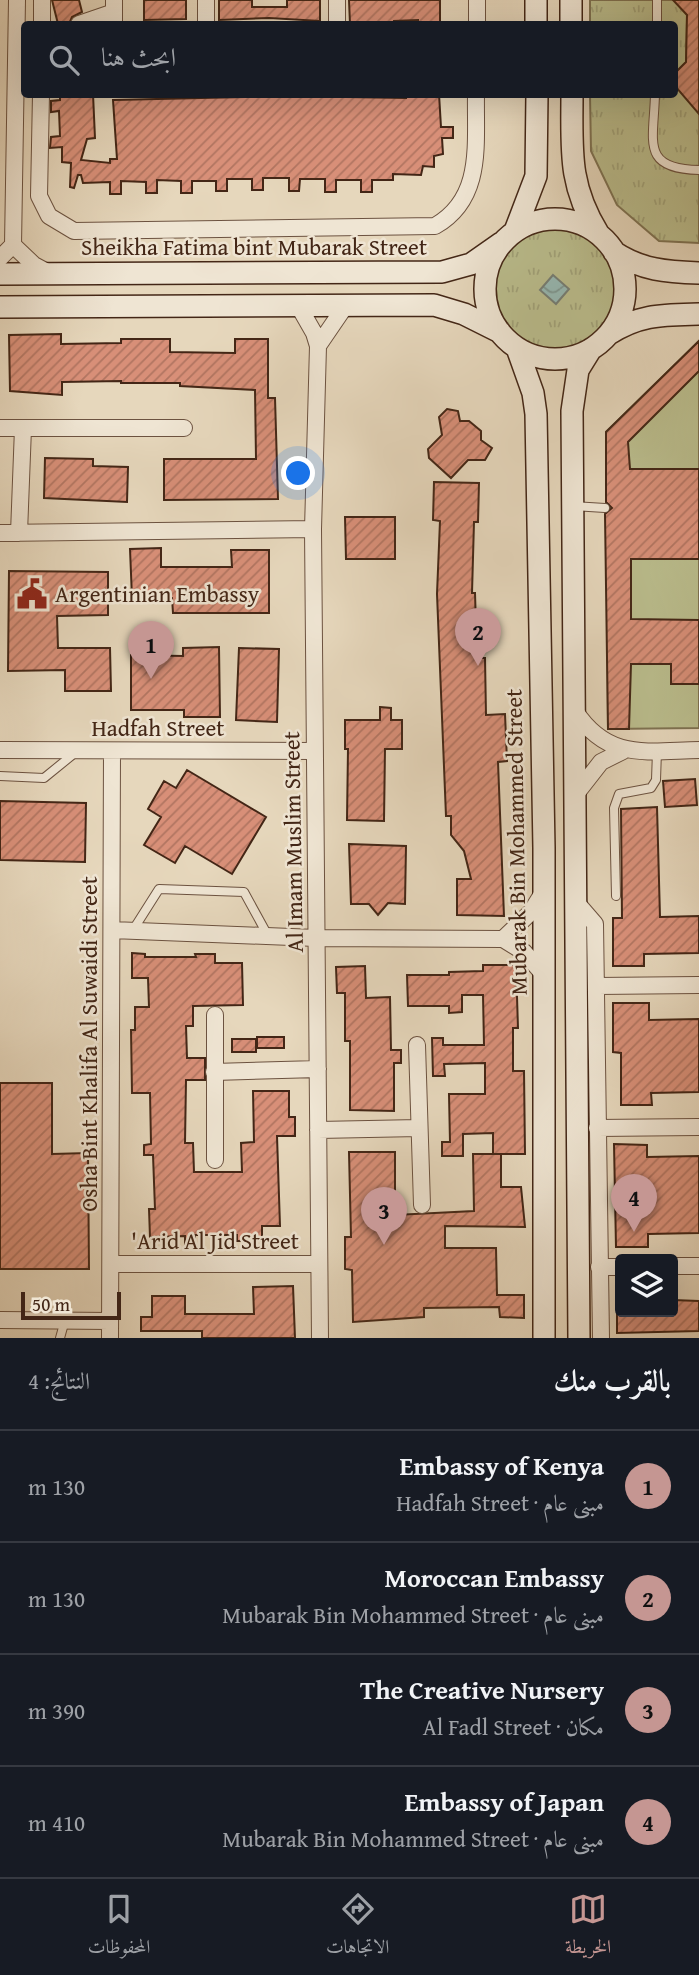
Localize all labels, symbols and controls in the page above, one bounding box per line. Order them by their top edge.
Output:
search box [21,21,678,98]
text: ابحث هنا [101,37,176,76]
icon: search [45,41,83,79]
street label: Sheikha Fatima bint Mubarak Street [81,230,427,263]
your location [281,456,315,490]
public building icon: Argentinian Embassy [15,577,49,611]
place label: Argentinian Embassy [55,577,260,610]
pin: 2 [455,608,501,666]
pin: 1 [128,621,174,679]
street label: Mubarak Bin Mohammed Street [496,688,535,996]
street label: Hadfah Street [92,711,224,744]
street label: Al Imam Muslim Street [274,731,311,953]
street label: Osha Bint Khalifa Al Suwaidi Street [72,876,105,1212]
pin: 4 [611,1174,657,1232]
pin: 3 [361,1187,407,1245]
street label: 'Arid Al Jid Street [131,1224,299,1257]
map controls [615,1254,678,1317]
button: layers [615,1254,678,1317]
scale bar [21,1289,121,1321]
text: 50 m [32,1290,70,1318]
text: بالقرب منك [554,1358,671,1402]
text: النتائج: 4 [28,1364,90,1397]
text: Embassy of Kenya [399,1446,604,1485]
text: 130 m [28,1470,85,1503]
text: 1 [642,1470,654,1503]
text: مبنى عام · Hadfah Street [396,1486,604,1519]
text: Moroccan Embassy [385,1558,604,1597]
text: 130 m [28,1582,85,1615]
text: 2 [642,1582,654,1615]
text: مبنى عام · Mubarak Bin Mohammed Street [222,1598,604,1631]
text: The Creative Nursery [360,1670,604,1709]
text: 390 m [28,1694,85,1727]
text: 3 [642,1694,654,1727]
text: مكان · Al Fadl Street [423,1710,604,1743]
text: Embassy of Japan [404,1782,604,1821]
text: 410 m [28,1806,85,1839]
text: 4 [642,1806,654,1839]
text: مبنى عام · Mubarak Bin Mohammed Street [222,1822,604,1855]
tab: المحفوظات [88,1890,150,1965]
tab: الاتجاهات [326,1890,389,1965]
tab: الخريطة [565,1890,611,1965]

